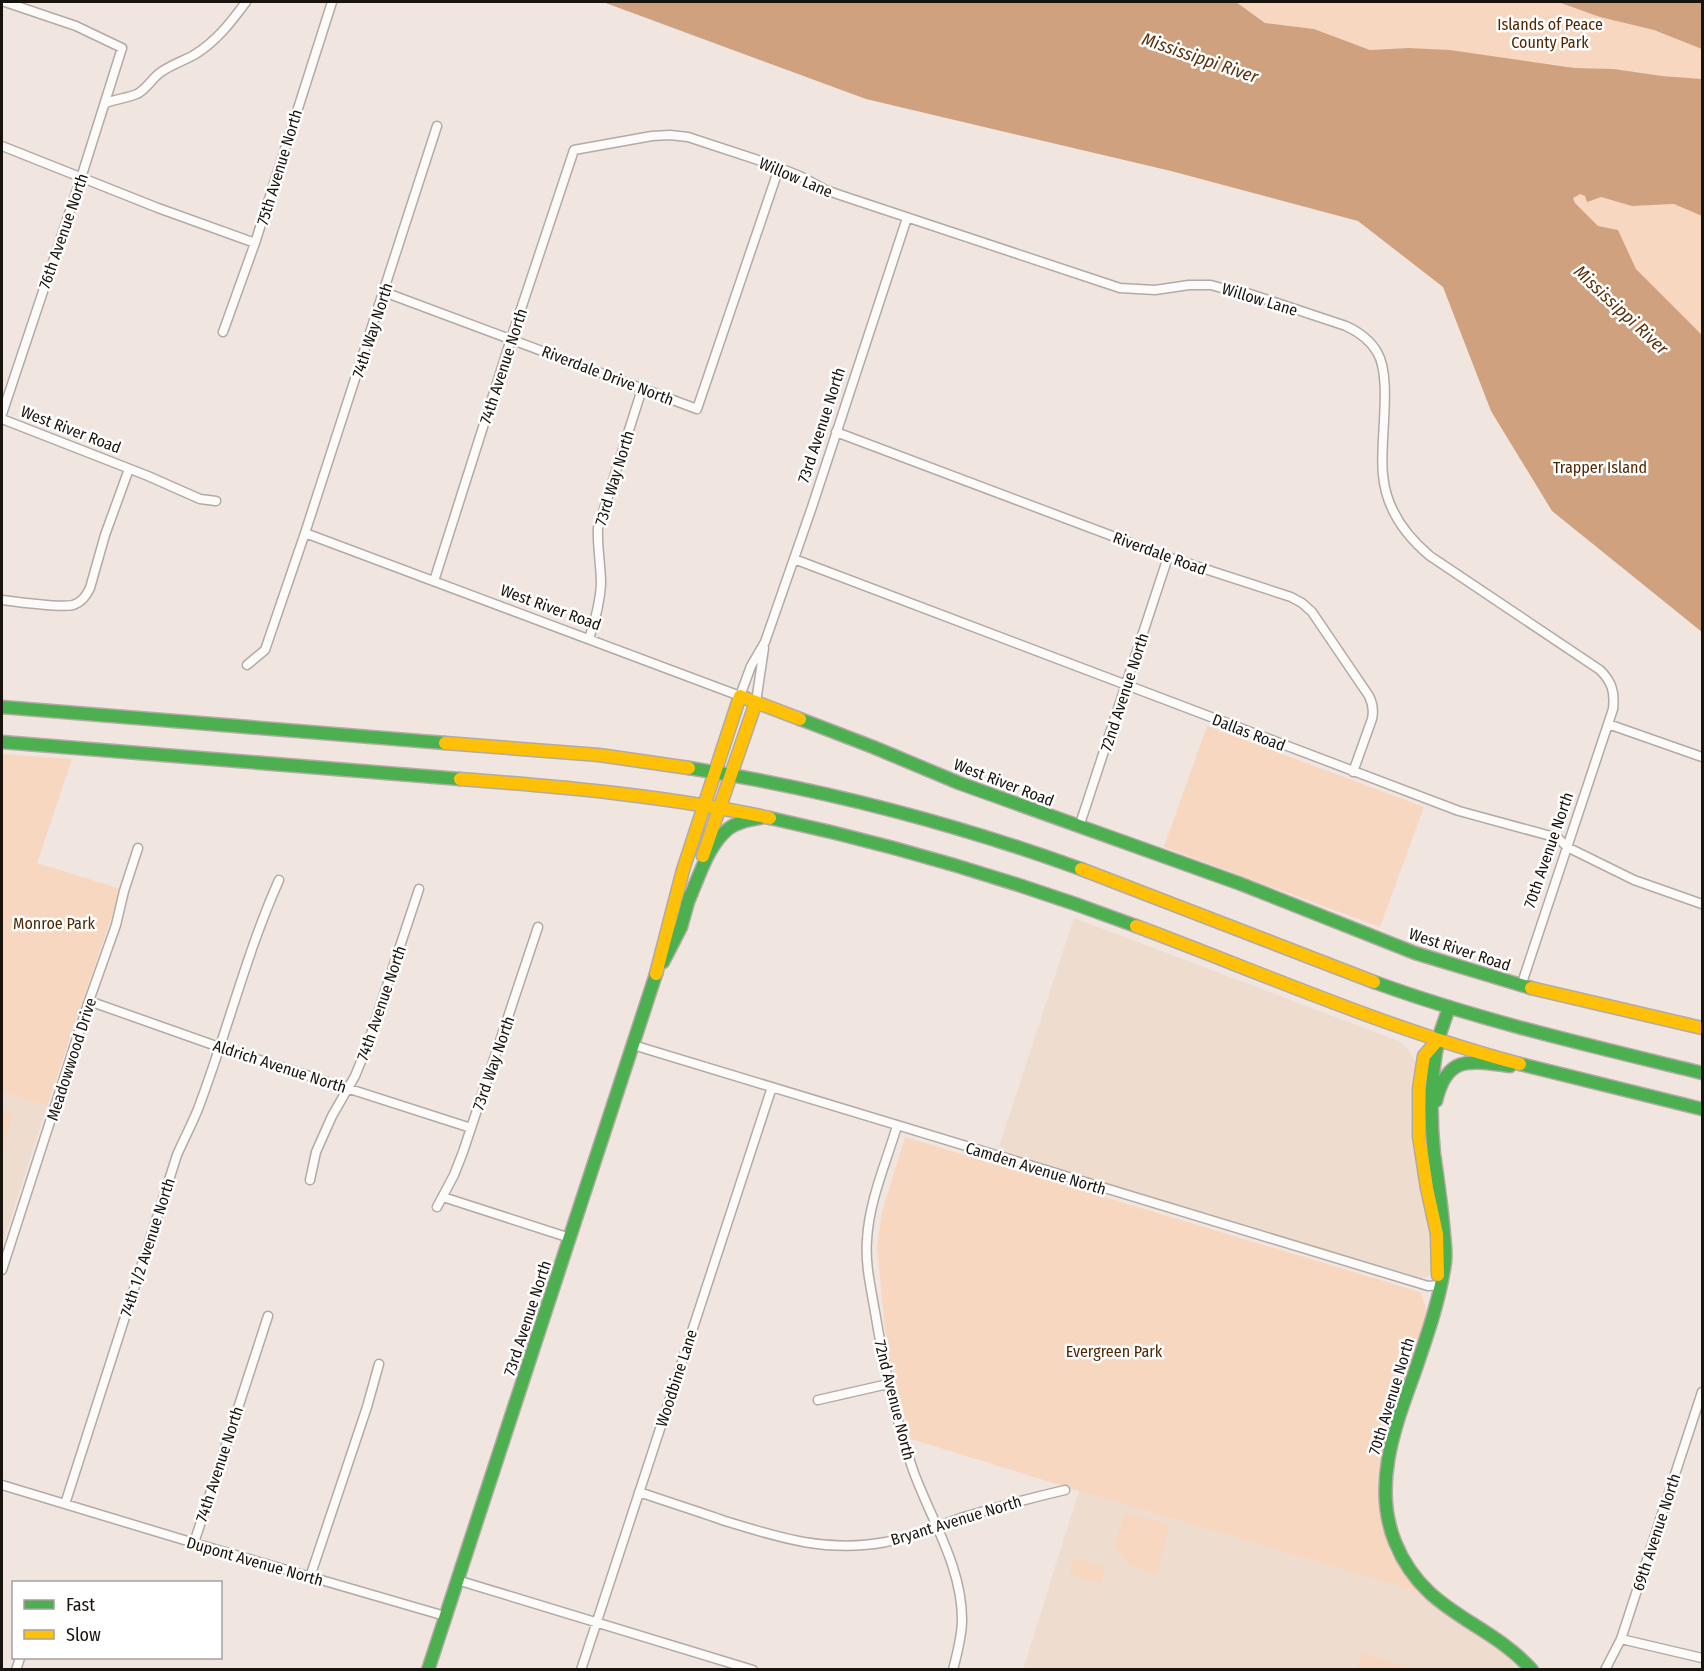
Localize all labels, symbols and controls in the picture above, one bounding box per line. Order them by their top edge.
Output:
park label: Islands of Peace County Park [1497,15,1603,52]
water label: Mississippi River [1139,28,1262,88]
street label: 75th Avenue North [253,107,306,227]
street label: Willow Lane [756,153,836,202]
street label: 76th Avenue North [35,171,92,291]
water label: Mississippi River [1569,261,1673,360]
street label: Willow Lane [1220,279,1300,320]
street label: 74th Way North [348,280,397,380]
street label: 74th Avenue North [476,306,531,426]
street label: Riverdale Drive North [539,342,677,409]
street label: 73rd Avenue North [794,365,849,485]
street label: West River Road [18,402,124,457]
street label: 73rd Way North [591,428,638,528]
park label: Trapper Island [1553,458,1647,477]
street label: Riverdale Road [1110,528,1209,579]
street label: West River Road [498,580,604,634]
street label: 72nd Avenue North [1096,631,1153,754]
street label: Dallas Road [1210,710,1288,755]
street label: West River Road [951,755,1057,810]
street label: 70th Avenue North [1520,790,1577,911]
park label: Monroe Park [13,914,95,933]
street label: West River Road [1407,924,1513,975]
street label: 74th Avenue North [353,943,410,1063]
street label: Meadowwood Drive [43,995,100,1123]
street label: 73rd Way North [468,1014,518,1113]
street label: Aldrich Avenue North [211,1036,349,1097]
street label: Camden Avenue North [963,1138,1108,1199]
street label: 74th 1/2 Avenue North [116,1176,179,1319]
street label: 73rd Avenue North [500,1258,555,1378]
street label: Woodbine Lane [652,1327,701,1429]
street label: 70th Avenue North [1365,1335,1418,1457]
street label: 72nd Avenue North [870,1338,919,1462]
park label: Evergreen Park [1066,1342,1163,1361]
street label: 74th Avenue North [192,1404,247,1524]
street label: 69th Avenue North [1629,1471,1684,1593]
street label: Bryant Avenue North [888,1492,1024,1549]
street label: Dupont Avenue North [184,1533,325,1590]
legend [12,1581,222,1659]
text: Fast [66,1594,95,1616]
text: Slow [66,1624,101,1646]

